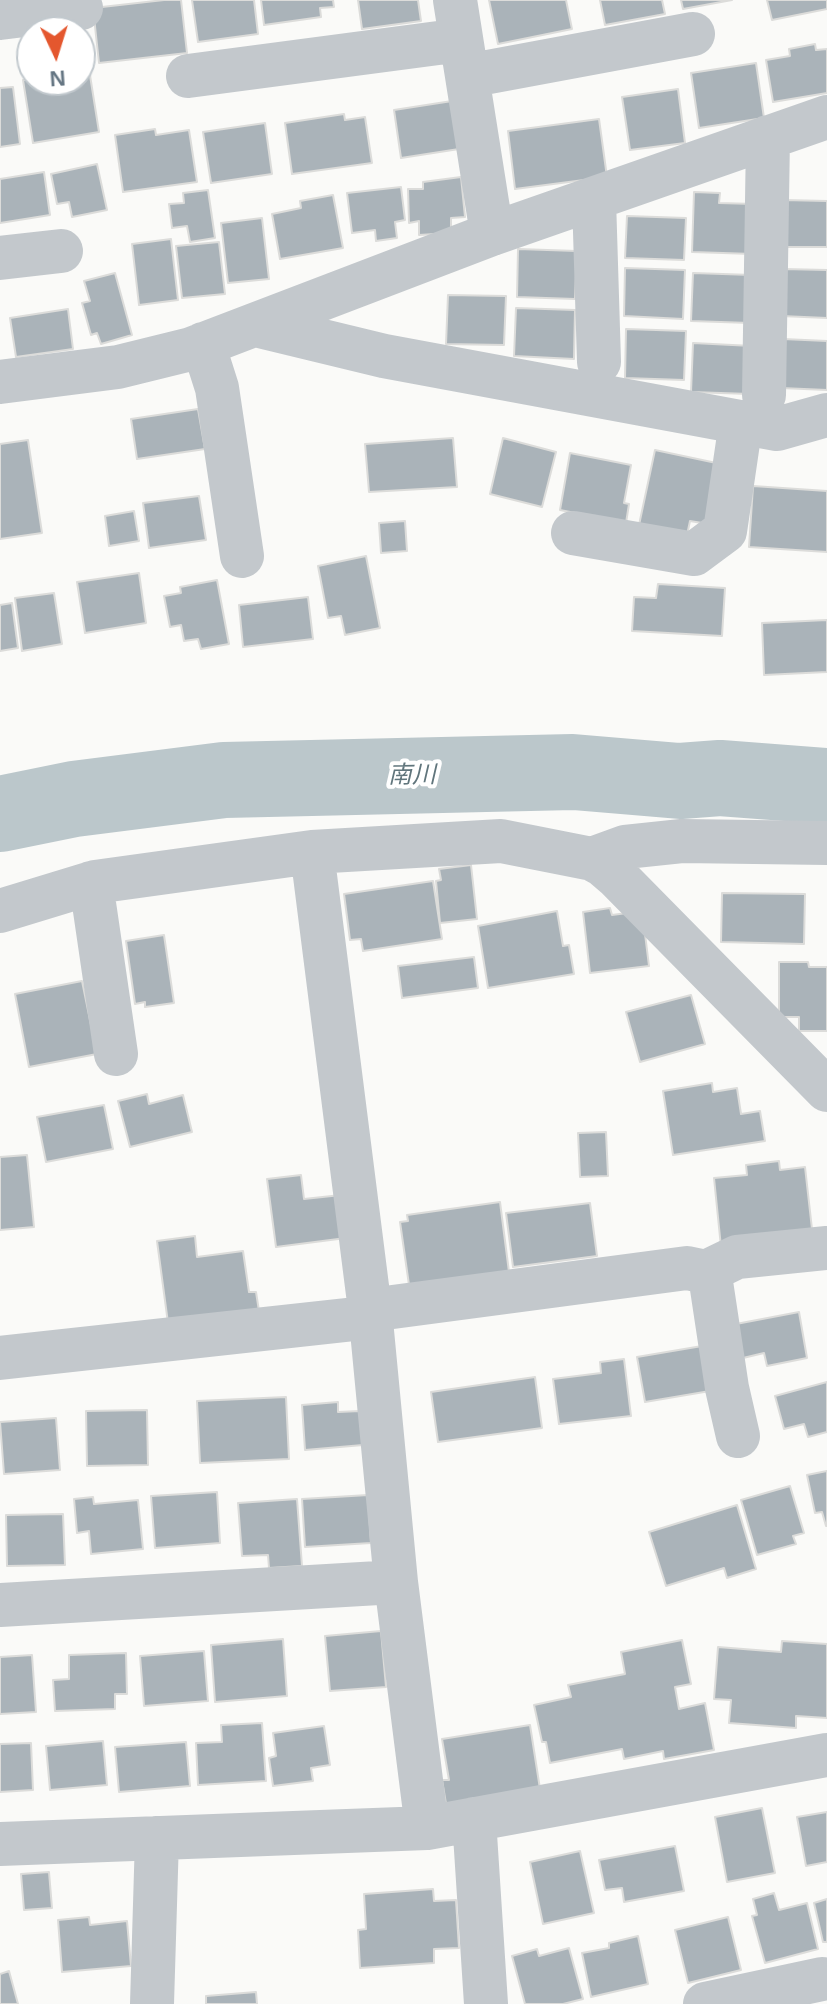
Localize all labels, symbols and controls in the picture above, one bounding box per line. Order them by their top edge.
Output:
north arrow [16,16,96,96]
text: N [49,65,66,91]
water label: 南川 [388,761,436,791]

